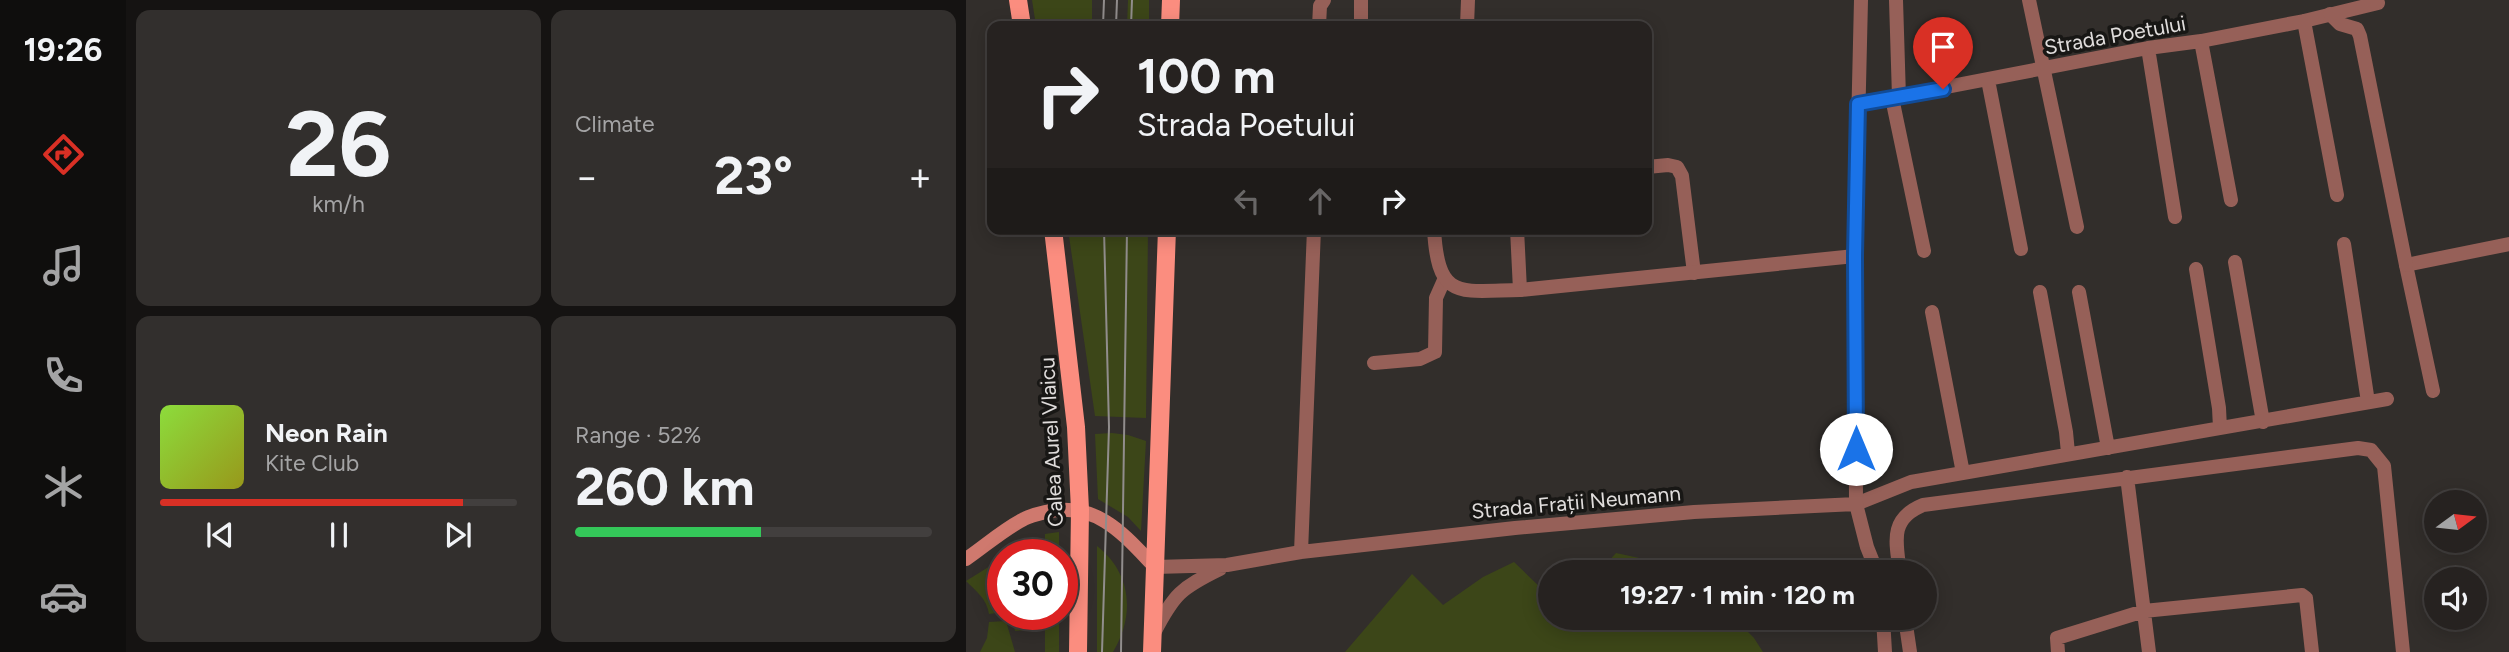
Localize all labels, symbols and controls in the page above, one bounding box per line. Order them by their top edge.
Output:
street label: Strada Poetului [2042,10,2188,60]
pin [1913,17,1973,89]
icon: arrive [1924,28,1962,66]
text: 19:26 [24,31,102,69]
text: 100 m [1137,46,1276,105]
icon: right [1022,49,1113,140]
text: 26 [286,90,391,199]
text: Strada Poetului [1137,106,1355,144]
text: Climate [575,110,654,138]
icon: directions [39,130,88,179]
text: 23° [714,145,793,207]
text: − [575,154,599,200]
text: + [908,154,932,200]
icon: left [1228,182,1266,220]
icon: ahead [1301,182,1339,220]
icon: right [1374,182,1412,220]
text: km/h [312,190,365,218]
icon: music [39,241,88,290]
icon: phone [39,351,88,400]
street label: Calea Aurel Vlaicu [1034,356,1068,528]
position arrow [1819,412,1893,486]
text: Neon Rain [265,417,388,449]
text: Range · 52% [575,421,701,449]
text: Kite Club [265,449,359,477]
text: 260 km [575,456,755,518]
icon: climate [39,462,88,511]
street label: Strada Frații Neumann [1470,480,1682,524]
north arrow [2424,490,2487,553]
map controls [2424,490,2487,630]
icon: previous [201,516,239,554]
icon: pause [320,516,358,554]
icon: next [439,516,477,554]
speed limit sign: 30 [987,539,1078,630]
button: sound [2424,567,2487,630]
icon: car [39,572,88,621]
text: 19:27 · 1 min · 120 m [1620,579,1855,611]

